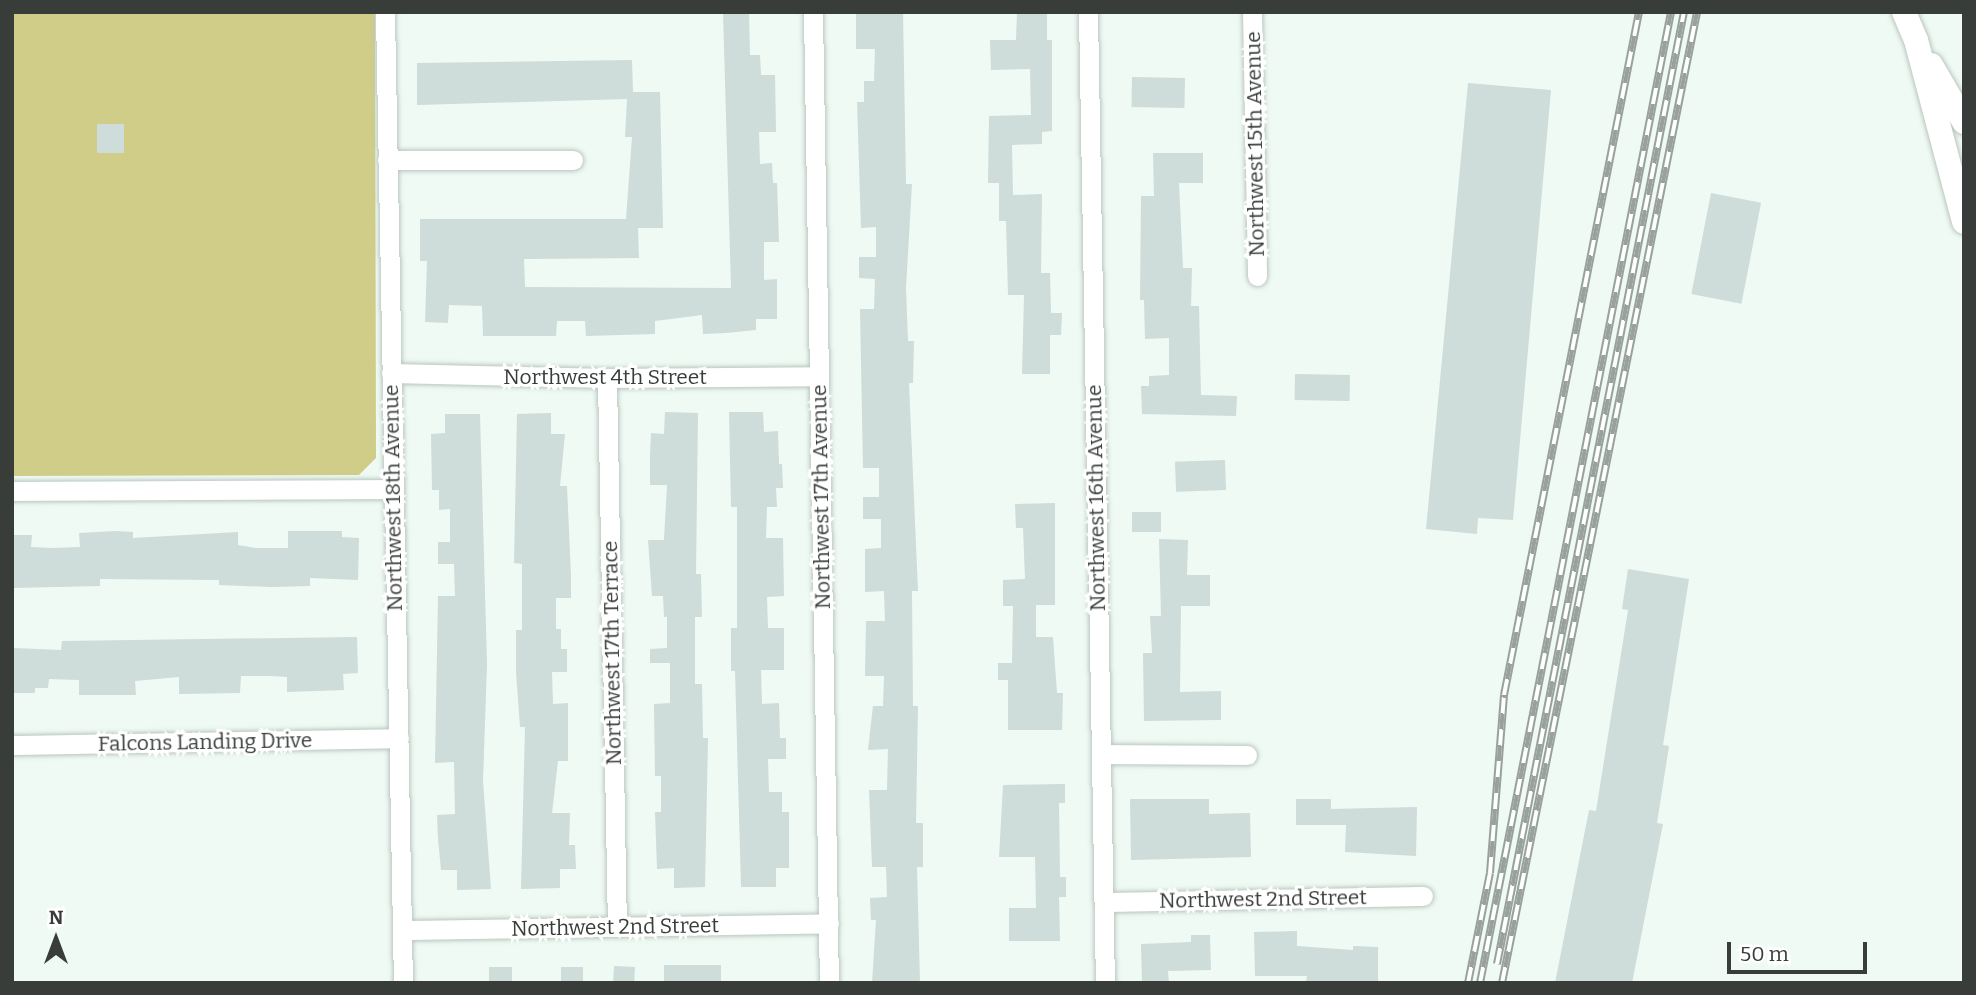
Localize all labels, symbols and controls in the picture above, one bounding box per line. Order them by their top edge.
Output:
street label: Northwest 15th Avenue [1240,31,1270,257]
street label: Northwest 4th Street [503,364,707,390]
street label: Northwest 18th Avenue [378,384,408,612]
street label: Northwest 17th Avenue [806,384,836,610]
street label: Northwest 16th Avenue [1081,384,1111,612]
street label: Northwest 17th Terrace [597,541,627,765]
street label: Falcons Landing Drive [98,728,312,756]
street label: Northwest 2nd Street [1159,885,1367,913]
north arrow [21,904,91,974]
text: N [49,906,63,929]
street label: Northwest 2nd Street [511,913,719,941]
scale bar [1731,928,1871,972]
text: 50 m [1740,941,1789,967]

